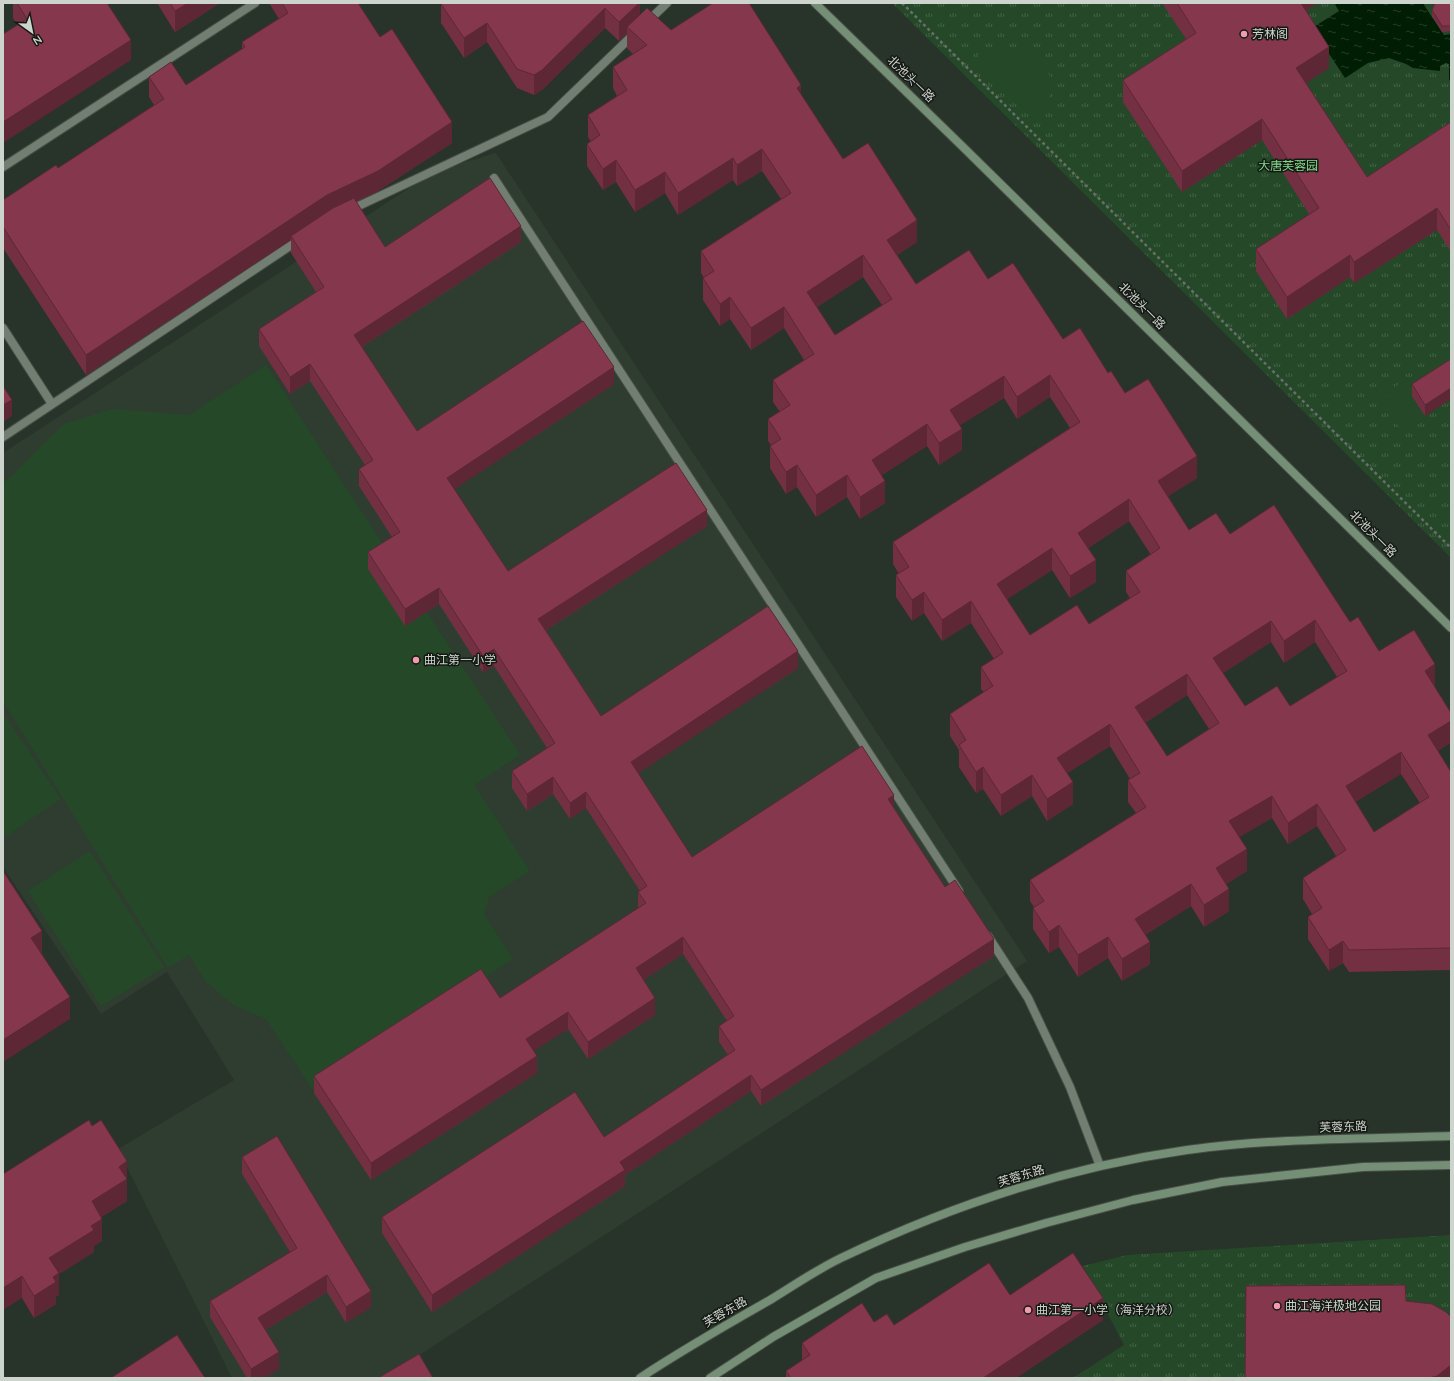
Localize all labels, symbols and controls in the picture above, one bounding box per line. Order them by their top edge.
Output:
north arrow [12,12,52,52]
place label: 芳林阁 [1252,26,1288,41]
marker: 芳林阁 [1239,29,1249,39]
text: N [30,32,45,48]
street label: 北池头一路 [885,52,938,105]
park label: 大唐芙蓉园 [1258,158,1318,173]
street label: 北池头一路 [1116,279,1169,332]
street label: 北池头一路 [1347,507,1400,560]
place label: 曲江第一小学 [424,652,496,667]
marker: 曲江第一小学 [411,655,421,665]
street label: 芙蓉东路 [1319,1118,1367,1135]
street label: 芙蓉东路 [996,1161,1046,1190]
street label: 芙蓉东路 [700,1293,749,1330]
place label: 曲江海洋极地公园 [1285,1298,1381,1313]
marker: 曲江海洋极地公园 [1272,1301,1282,1311]
place label: 曲江第一小学（海洋分校） [1036,1302,1180,1317]
marker: 曲江第一小学（海洋分校） [1023,1305,1033,1315]

